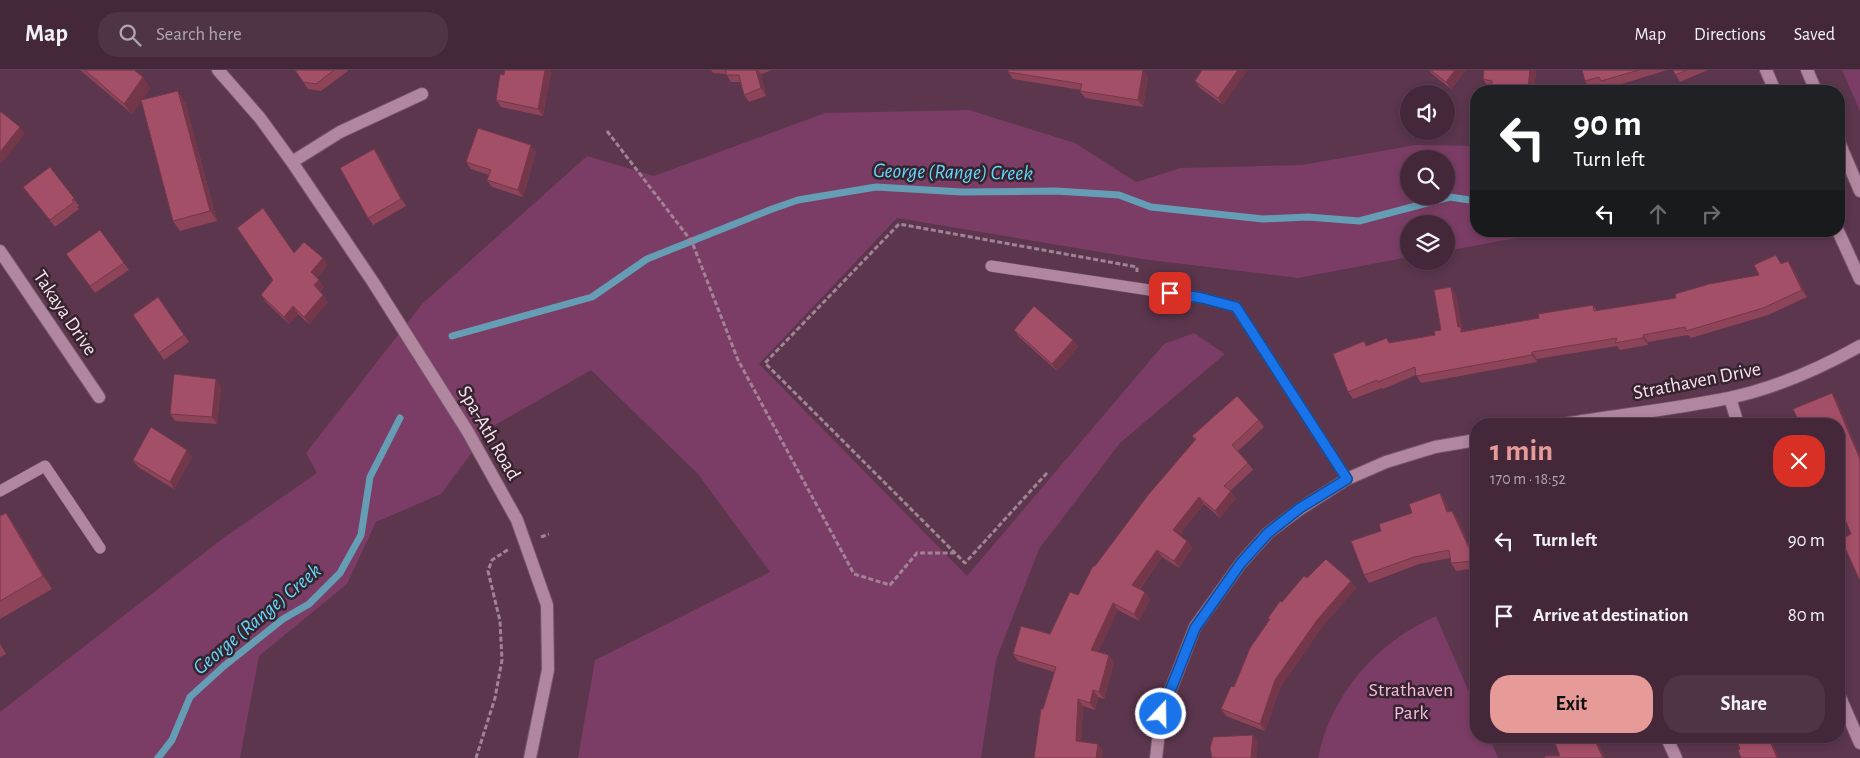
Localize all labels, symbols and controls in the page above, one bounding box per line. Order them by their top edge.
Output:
search box [98,12,448,57]
icon: search [116,21,144,49]
text: Map [25,22,68,46]
text: Search here [156,25,242,44]
text: Map [1635,26,1666,44]
text: Directions [1694,26,1766,44]
text: Saved [1794,26,1835,44]
map controls [1400,85,1455,270]
button: sound [1400,85,1455,140]
icon: left [1490,105,1555,170]
text: 90 m [1573,107,1642,142]
text: Turn left [1573,148,1645,170]
button: search [1400,150,1455,205]
water label: George (Range) Creek [873,160,1033,184]
icon: left [1591,200,1619,228]
icon: ahead [1644,200,1672,228]
icon: right [1697,200,1725,228]
button: layers [1400,215,1455,270]
street label: Takaya Drive [29,267,101,359]
pin [1149,272,1191,314]
icon: arrive [1156,279,1184,307]
street label: Strathaven Drive [1631,359,1763,403]
street label: Spa-Ath Road [454,383,524,483]
button: close [1773,435,1825,487]
text: 1 min [1490,436,1553,466]
text: 170 m · 18:52 [1490,471,1566,487]
icon: left [1490,527,1518,555]
text: Turn left [1533,531,1597,550]
text: 90 m [1788,531,1825,550]
water label: George (Range) Creek [189,559,325,678]
icon: arrive [1490,602,1518,630]
text: Arrive at destination [1533,606,1689,625]
text: 80 m [1788,606,1825,625]
button: Exit [1490,675,1653,733]
button: Share [1663,675,1825,733]
park label: Strathaven Park [1369,680,1453,723]
position arrow [1134,687,1186,739]

